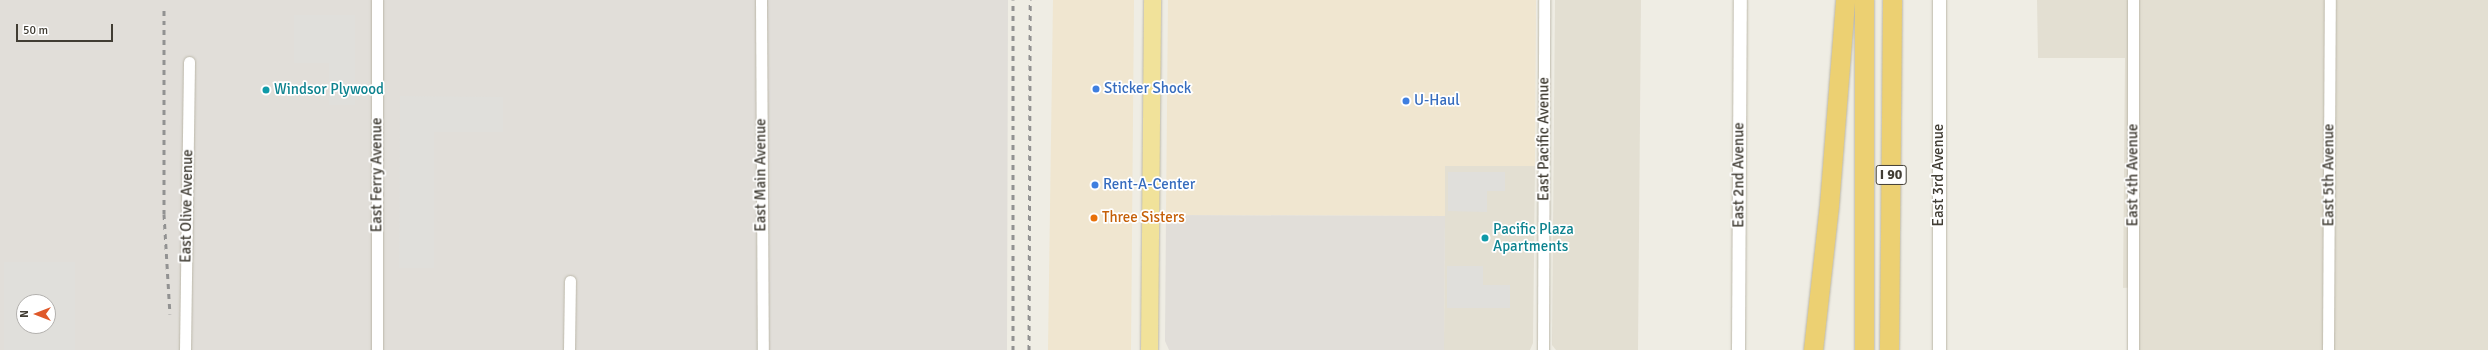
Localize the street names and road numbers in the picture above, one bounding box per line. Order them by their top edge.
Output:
street label: East Pacific Avenue [1535,77,1553,201]
street label: East Ferry Avenue [368,118,386,232]
street label: East Main Avenue [752,118,770,232]
street label: East 2nd Avenue [1730,122,1748,228]
street label: East 3rd Avenue [1930,124,1948,226]
street label: East 4th Avenue [2124,124,2142,226]
street label: East 5th Avenue [2320,124,2338,226]
street label: East Olive Avenue [177,149,197,263]
road number: I 90 [1875,163,1907,187]

